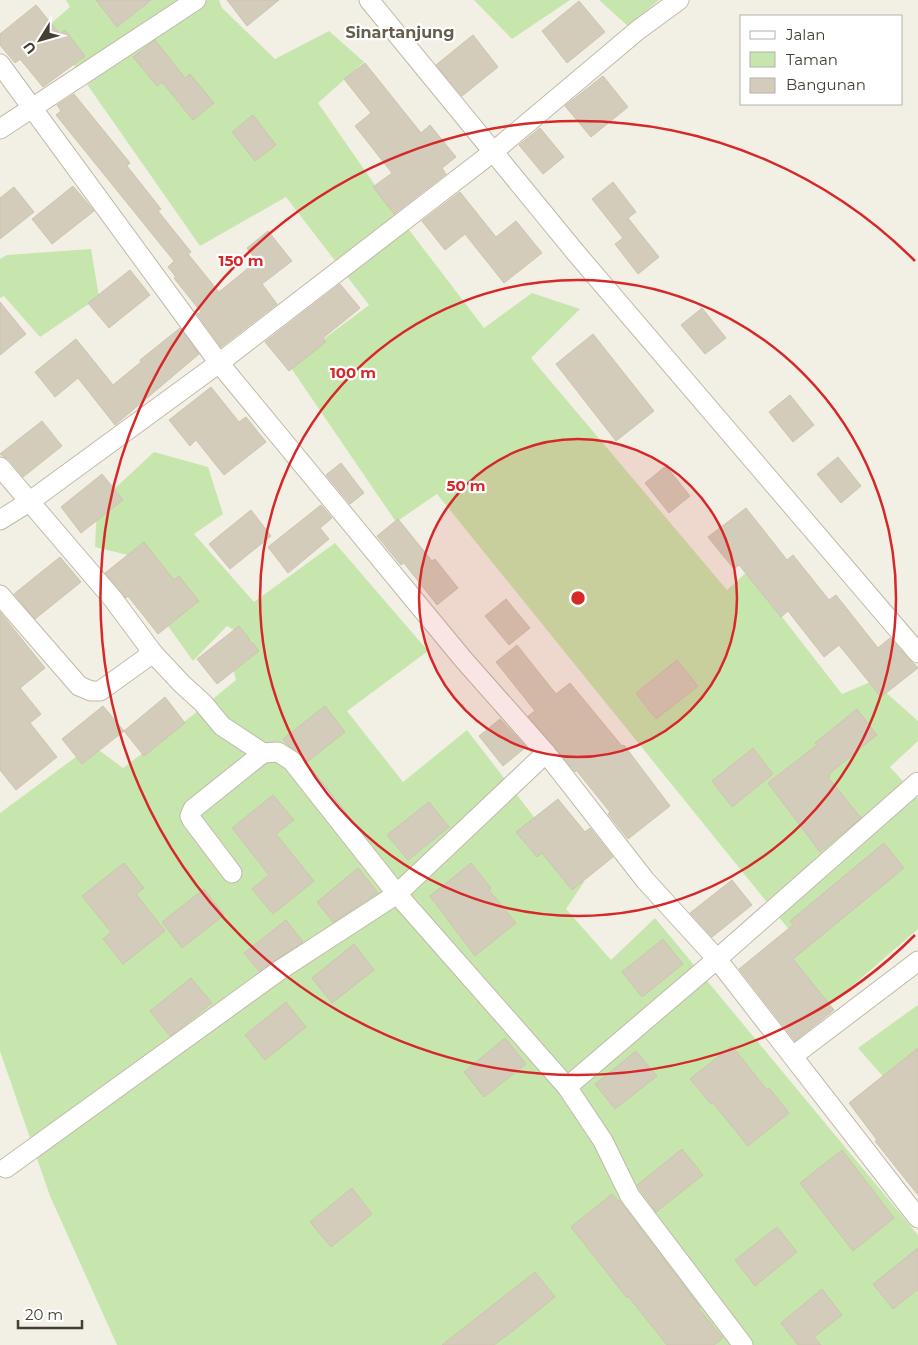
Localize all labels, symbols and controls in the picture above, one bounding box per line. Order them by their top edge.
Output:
north arrow [15,15,65,65]
legend [740,15,903,105]
district label: Sinartanjung [346,23,454,42]
text: Jalan [785,25,825,44]
text: U [19,38,40,58]
text: Taman [786,50,838,69]
text: Bangunan [786,75,866,94]
text: 150 m [219,251,263,270]
text: 100 m [330,363,376,382]
text: 50 m [446,476,486,495]
centre of rings [569,589,587,607]
scale bar [18,1298,81,1330]
text: 20 m [25,1305,63,1324]

